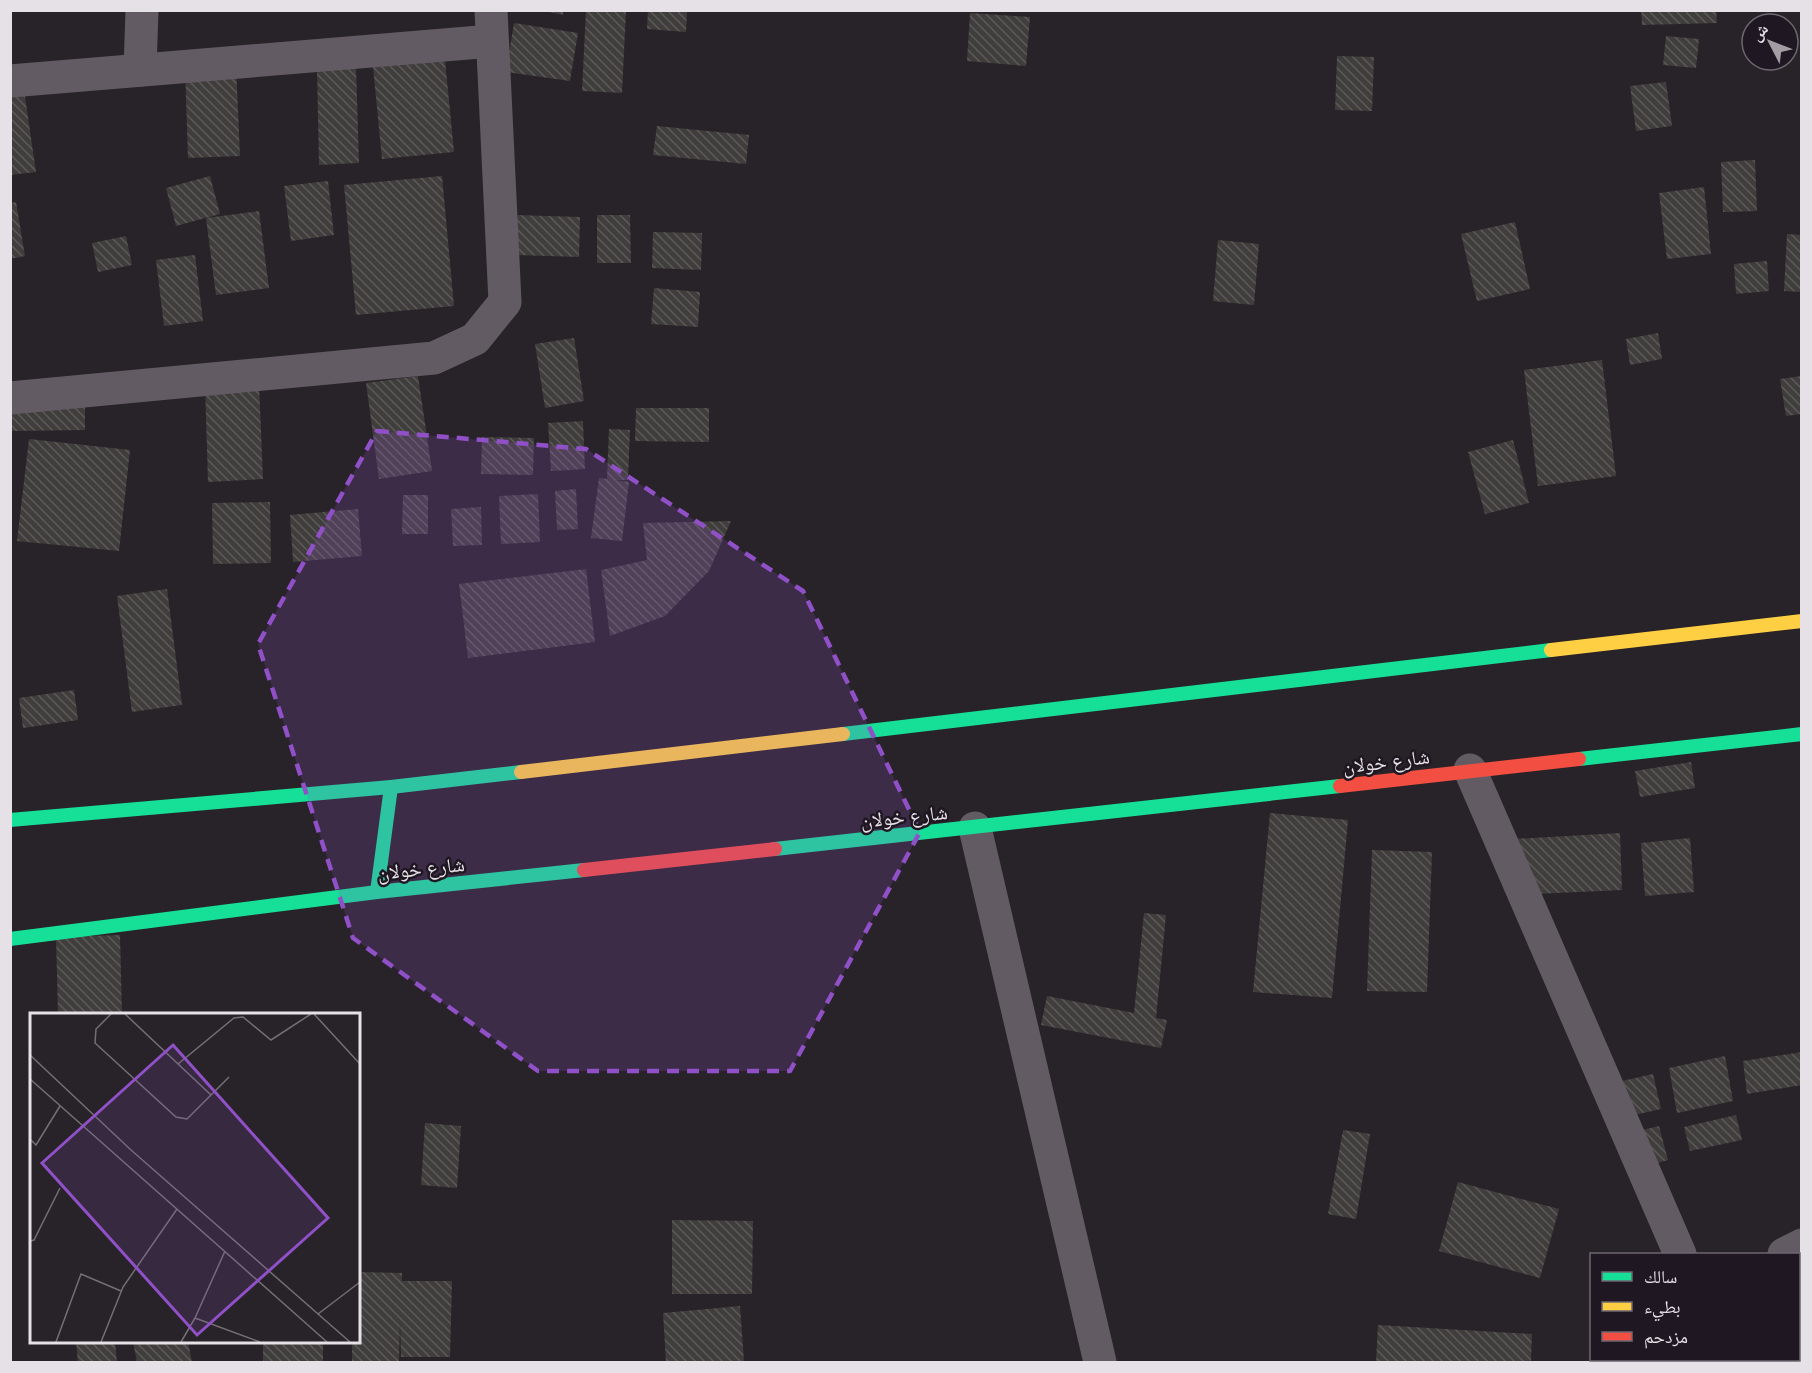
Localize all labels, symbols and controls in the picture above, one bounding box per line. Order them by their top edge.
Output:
north arrow [1740,12,1800,72]
text: ش [1746,19,1772,45]
street label: شارع خولان [1341,743,1431,780]
street label: شارع خولان [859,799,949,834]
street label: شارع خولان [376,851,466,886]
inset map [30,1013,360,1343]
legend [1590,1253,1800,1361]
text: سالك [1644,1265,1677,1288]
text: بطيء [1644,1295,1681,1322]
text: مزدحم [1644,1325,1688,1349]

